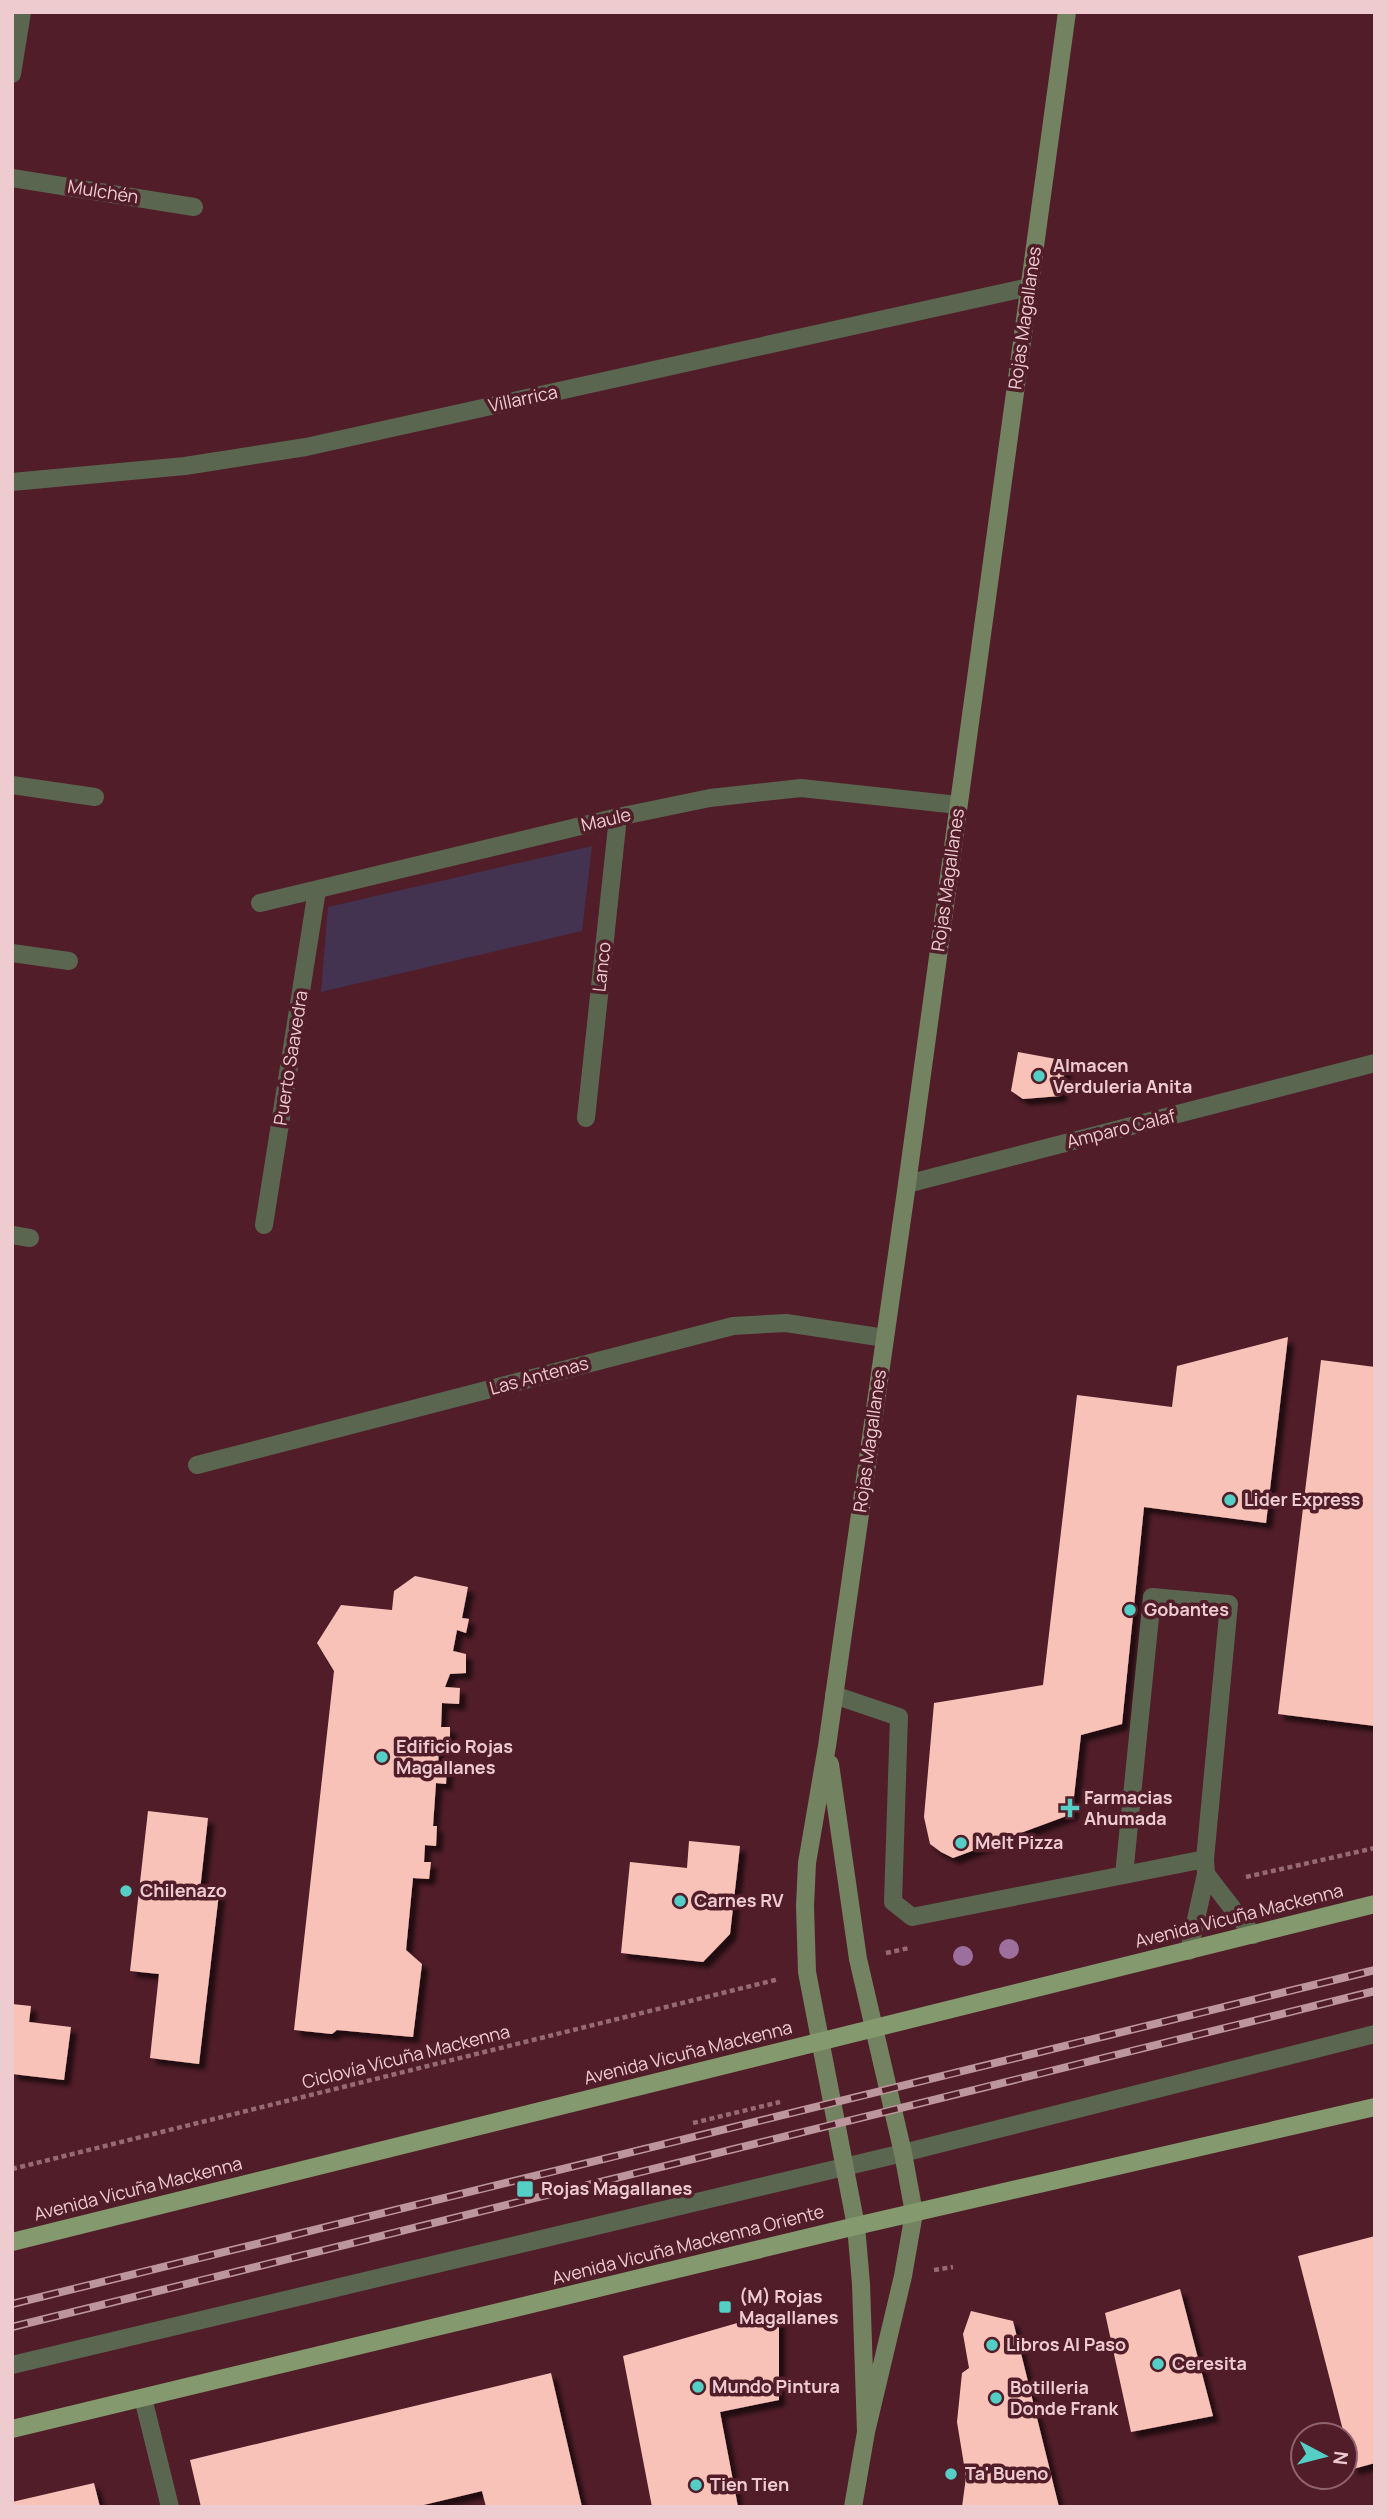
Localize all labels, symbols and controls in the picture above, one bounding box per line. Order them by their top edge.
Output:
street label: Mulchén [66,174,140,208]
street label: Rojas Magallanes [1002,245,1046,391]
street label: Villarrica [486,379,560,417]
street label: Maule [578,802,633,836]
street label: Rojas Magallanes [925,807,969,953]
street label: Lanco [586,941,616,993]
street label: Puerto Saavedra [267,989,313,1127]
place label: Almacen Verduleria Anita [1053,1053,1192,1098]
marker: Almacen Verduleria Anita [1031,1068,1047,1084]
street label: Amparo Calaf [1064,1103,1178,1153]
street label: Las Antenas [487,1350,591,1400]
street label: Rojas Magallanes [847,1368,891,1514]
place label: Lider Express [1244,1487,1361,1511]
marker: Lider Express [1222,1492,1238,1508]
place label: Gobantes [1144,1597,1229,1621]
marker: Gobantes [1122,1602,1138,1618]
place label: Edificio Rojas Magallanes [396,1734,513,1779]
marker: Edificio Rojas Magallanes [374,1749,390,1765]
place label: Farmacias Ahumada [1084,1785,1173,1830]
marker: Farmacias Ahumada [1062,1800,1078,1816]
place label: Melt Pizza [975,1830,1063,1854]
marker: Melt Pizza [953,1835,969,1851]
street label: Avenida Vicuña Mackenna [1132,1877,1345,1953]
place label: Chilenazo [140,1878,227,1902]
marker: Chilenazo [118,1883,134,1899]
place label: Carnes RV [694,1888,784,1912]
marker: Carnes RV [672,1893,688,1909]
street label: Avenida Vicuña Mackenna [581,2014,794,2090]
street label: Ciclovía Vicuña Mackenna [299,2019,512,2093]
street label: Avenida Vicuña Mackenna [31,2150,244,2226]
place label: Rojas Magallanes [541,2176,693,2200]
marker: Rojas Magallanes [515,2179,535,2199]
street label: Avenida Vicuña Mackenna Oriente [549,2199,826,2289]
place label: (M) Rojas Magallanes [739,2284,839,2329]
marker: (M) Rojas Magallanes [717,2299,733,2315]
place label: Libros Al Paso [1006,2332,1126,2356]
marker: Libros Al Paso [984,2337,1000,2353]
place label: Ceresita [1172,2351,1247,2375]
marker: Ceresita [1150,2356,1166,2372]
place label: Mundo Pintura [712,2374,840,2398]
place label: Botilleria Donde Frank [1010,2375,1119,2420]
marker: Mundo Pintura [690,2379,706,2395]
marker: Botilleria Donde Frank [988,2390,1004,2406]
north arrow [1289,2421,1359,2491]
text: N [1327,2450,1355,2466]
place label: Ta' Bueno [965,2461,1048,2485]
marker: Ta' Bueno [943,2466,959,2482]
place label: Tien Tien [710,2472,789,2496]
marker: Tien Tien [688,2477,704,2493]

